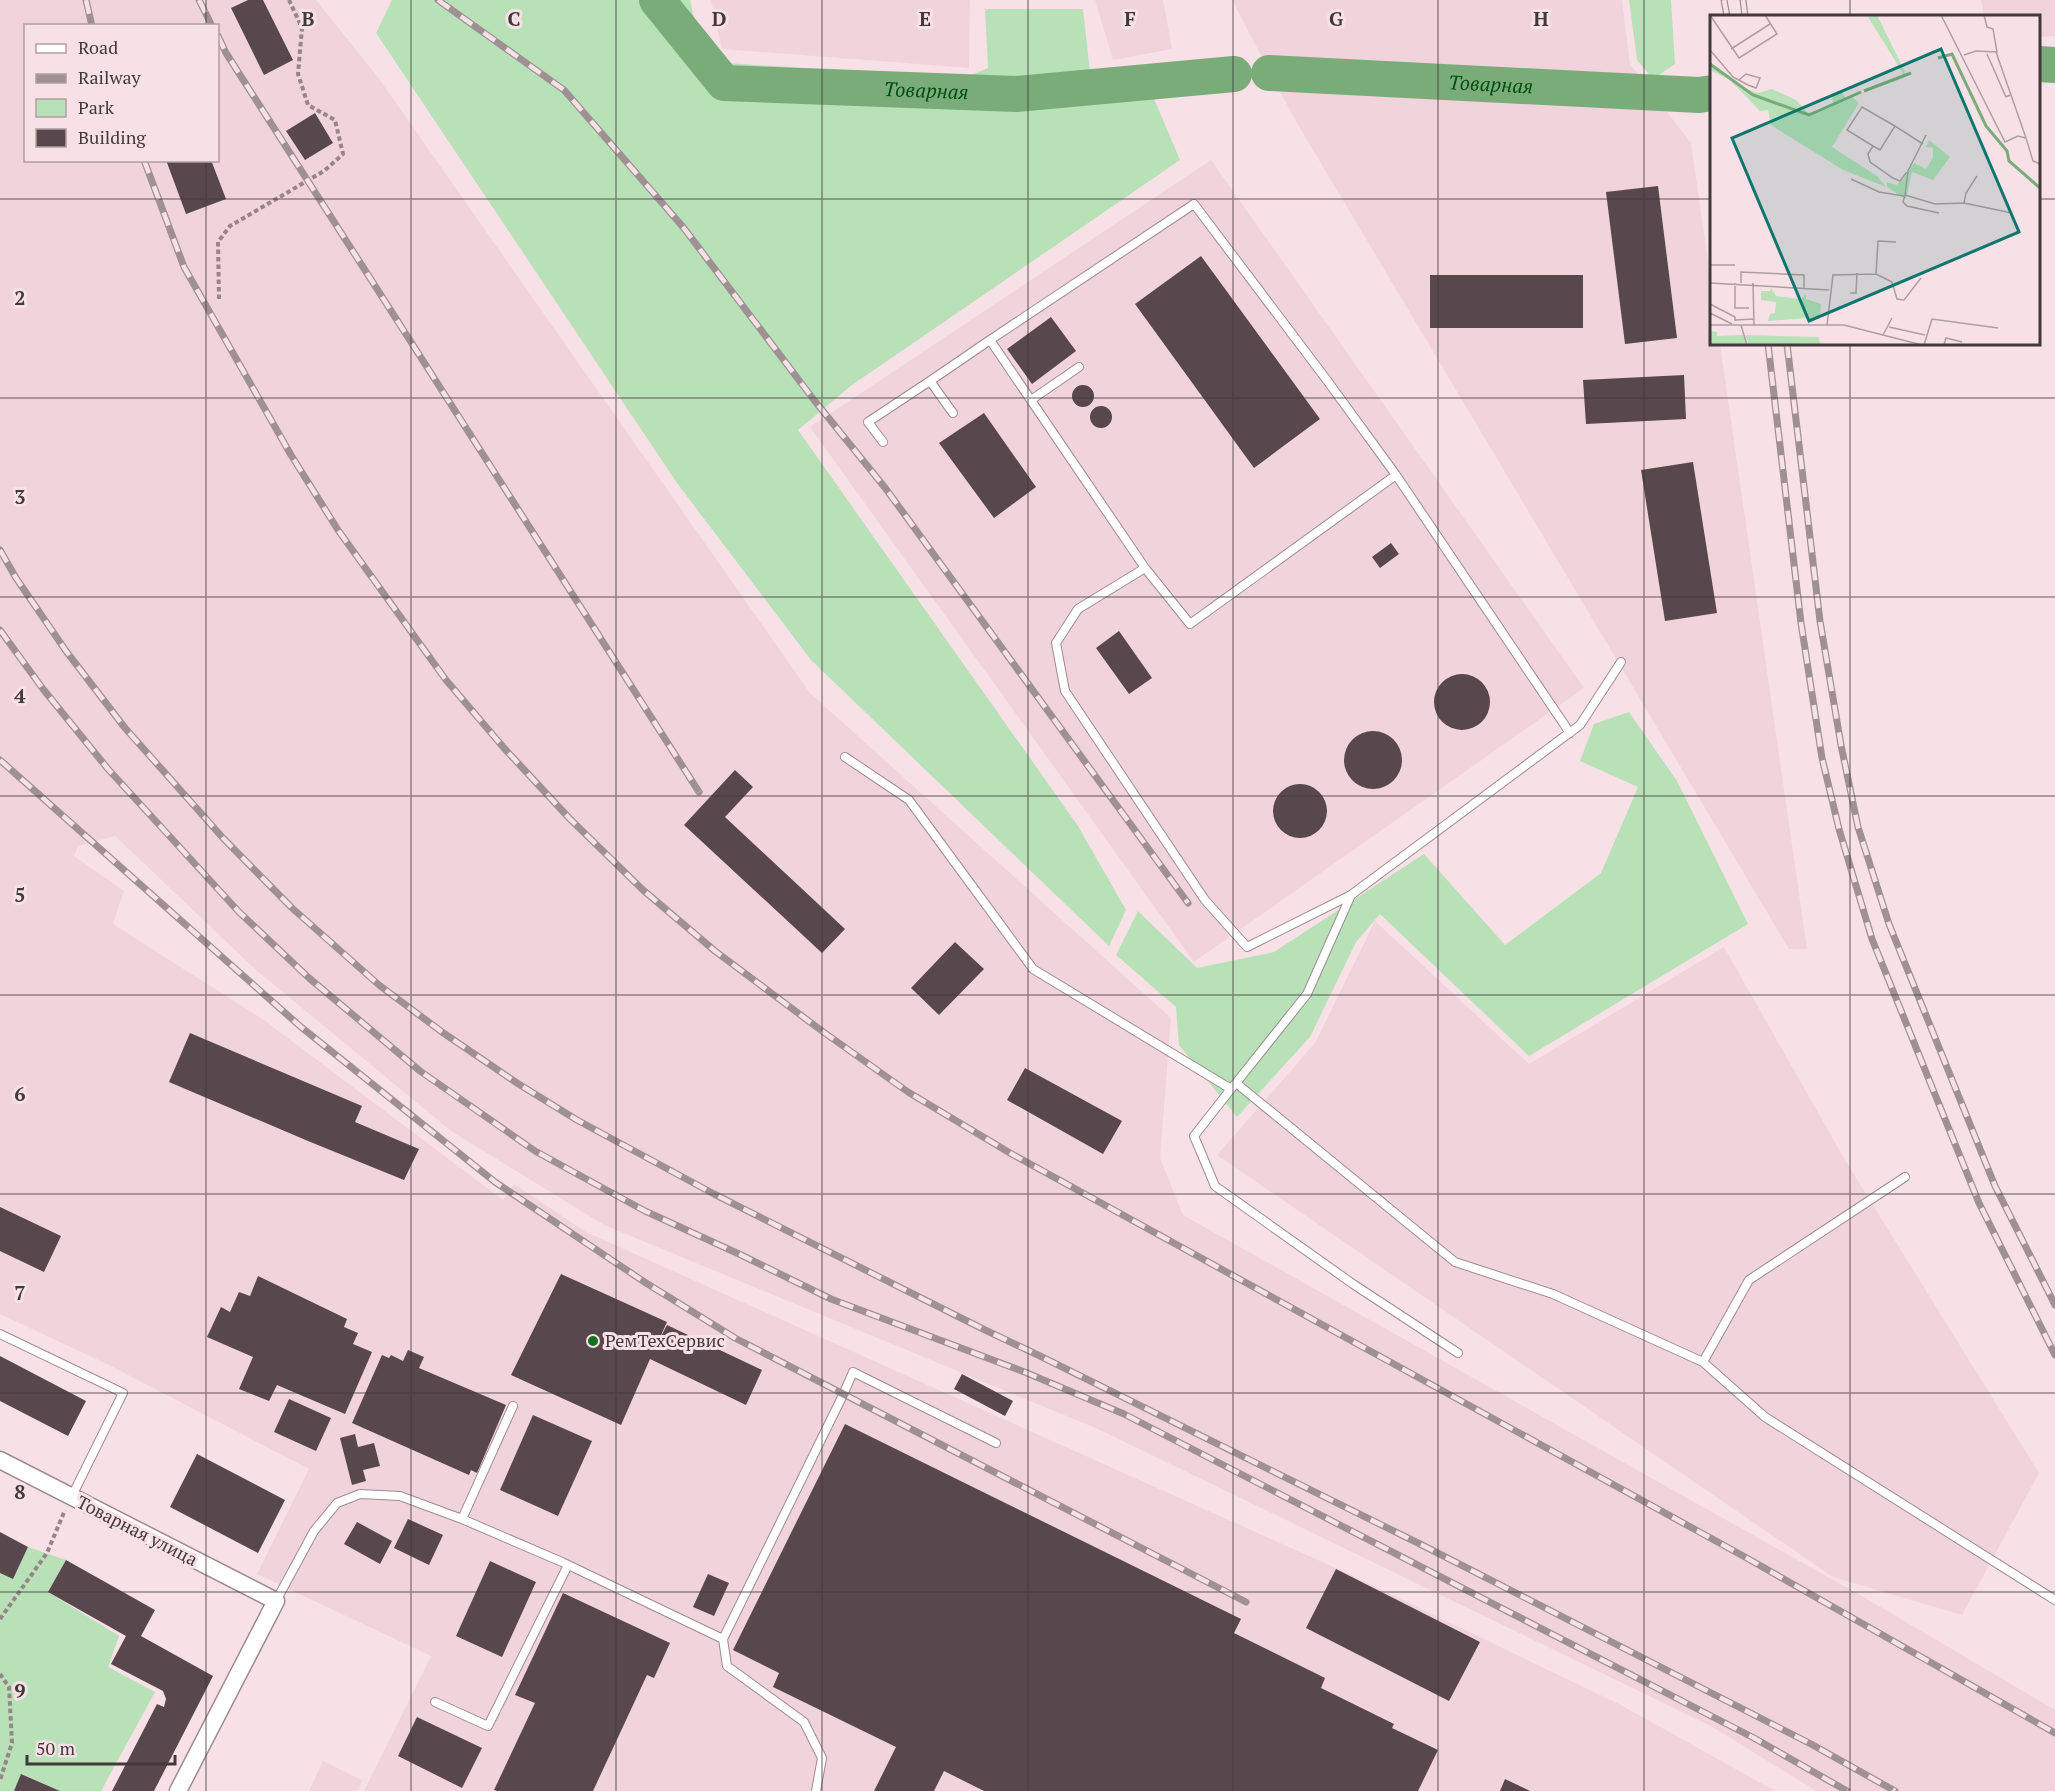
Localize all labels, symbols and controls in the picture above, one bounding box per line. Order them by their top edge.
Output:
text: B [302,5,315,32]
text: C [507,5,521,32]
text: D [712,5,726,32]
text: E [919,5,931,32]
text: F [1124,5,1136,32]
text: G [1329,5,1343,32]
text: H [1533,5,1549,32]
inset map [1710,15,2040,345]
legend [24,24,219,162]
text: Road [78,35,118,59]
text: Railway [78,65,142,89]
water label: Товарная [1448,68,1534,99]
water label: Товарная [883,75,969,105]
text: Park [78,95,115,119]
text: Building [78,125,146,149]
text: 2 [14,284,26,311]
text: 3 [14,483,26,510]
text: 4 [14,682,26,709]
text: 5 [14,881,26,908]
text: 6 [14,1080,26,1107]
text: 7 [14,1279,26,1306]
place label: РемТехСервис [605,1328,725,1352]
marker: РемТехСервис [586,1334,600,1348]
text: 8 [14,1478,26,1505]
street label: Товарная улица [73,1489,202,1571]
text: 9 [14,1677,26,1704]
scale bar [27,1728,176,1766]
text: 50 m [36,1736,76,1760]

